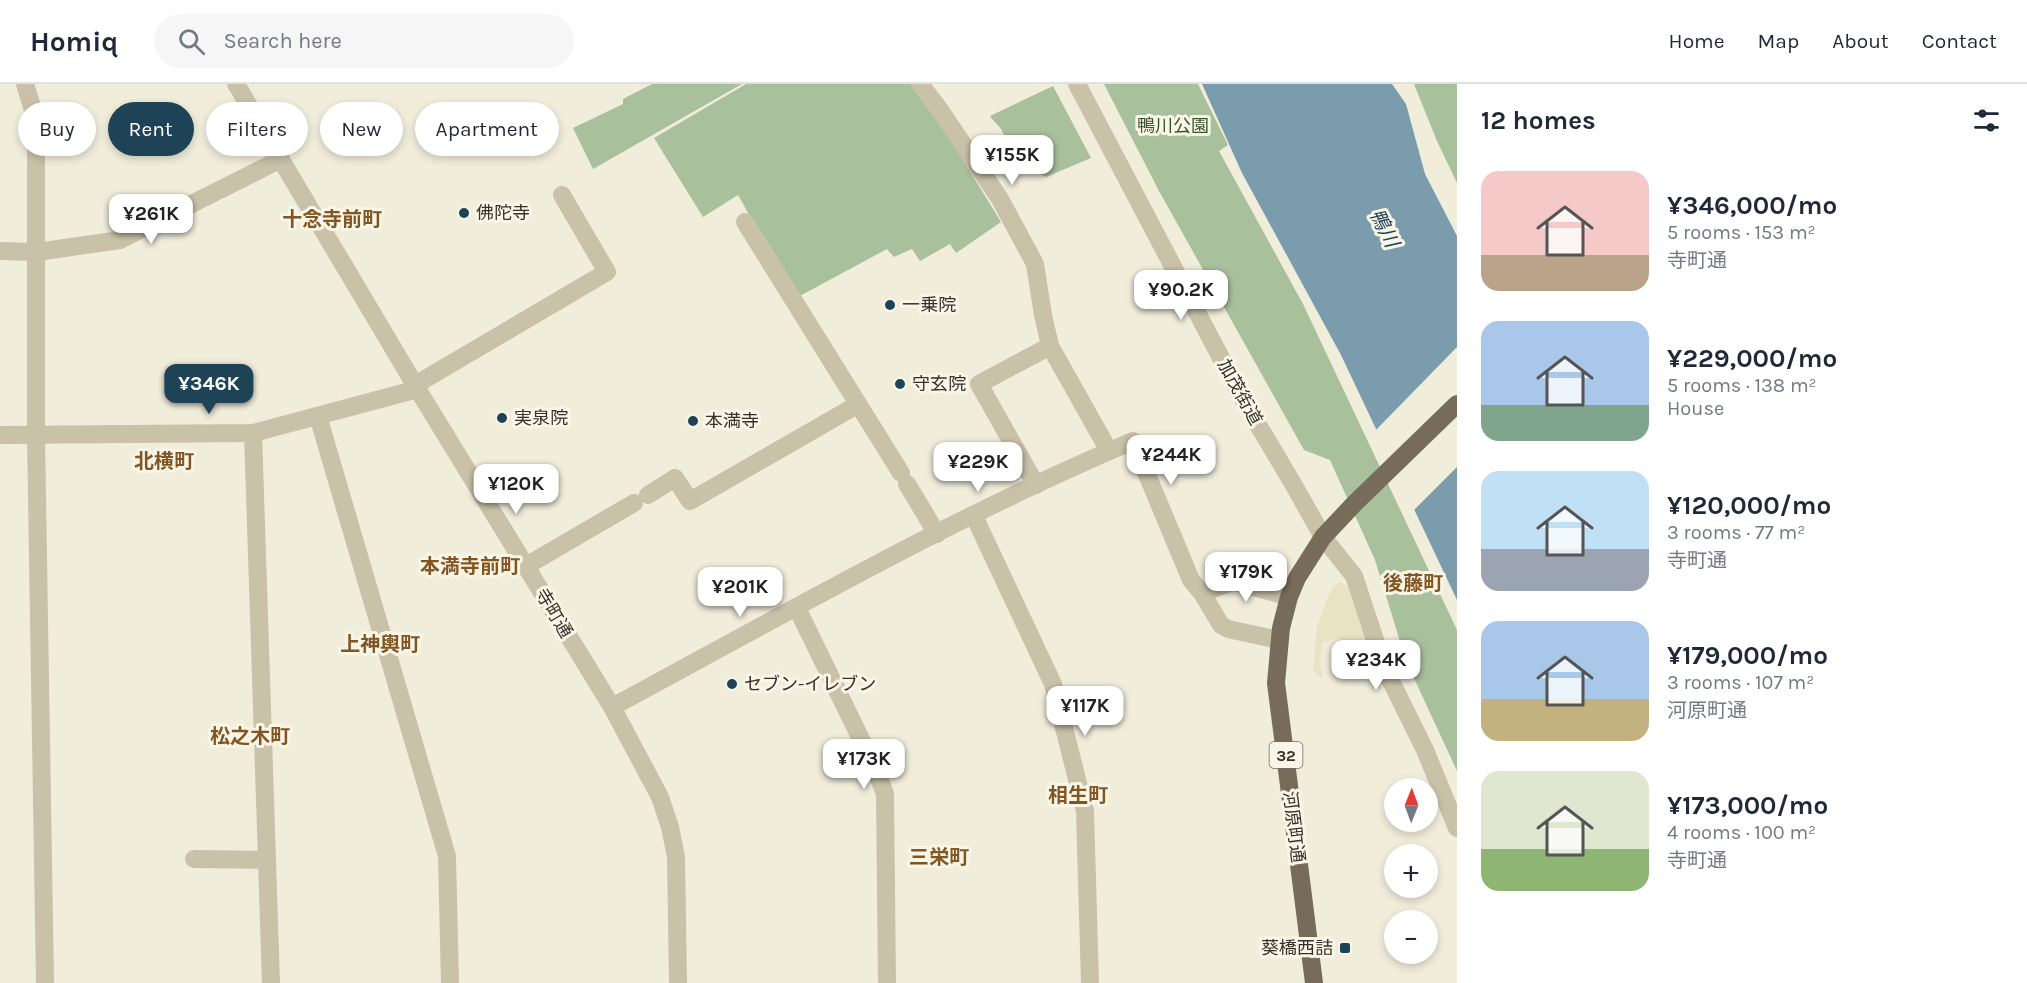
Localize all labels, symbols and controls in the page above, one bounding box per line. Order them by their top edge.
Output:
search box [154,14,574,68]
text: Homiq [30,25,118,58]
icon: search [175,25,208,58]
text: Search here [223,28,342,54]
text: Home [1669,29,1725,53]
text: Map [1758,29,1799,53]
text: About [1832,29,1889,53]
text: Contact [1922,29,1997,53]
chip: Buy [18,102,96,156]
chip: Rent [108,102,194,156]
chip: Filters [206,102,308,156]
chip: New [320,102,403,156]
chip: Apartment [415,102,559,156]
icon: filters [1970,104,2003,137]
text: 12 homes [1481,105,1596,136]
park label: 鴨川公園 [1137,115,1209,137]
pin: ¥155K [970,135,1054,186]
text: ¥155K [984,143,1040,166]
text: ¥346,000/mo [1667,190,1837,221]
pin: ¥261K [109,194,193,245]
icon: home [1529,195,1601,267]
text: ¥261K [123,202,179,225]
place label: 佛陀寺 [476,202,530,224]
water label: 鴨川 [1365,205,1404,253]
marker: 佛陀寺 [457,206,471,220]
district label: 十念寺前町 [282,208,382,231]
text: 5 rooms · 153 m² [1667,221,1816,244]
text: 寺町通 [1667,249,1727,272]
pin: ¥90.2K [1132,270,1230,321]
text: ¥90.2K [1148,278,1214,301]
place label: 一乗院 [902,294,956,316]
marker: 一乗院 [883,298,897,312]
text: ¥229,000/mo [1667,343,1837,374]
icon: home [1529,345,1601,417]
street label: 加茂街道 [1213,355,1267,429]
pin: ¥346K [167,364,251,415]
text: ¥346K [178,372,240,395]
place label: 守玄院 [912,373,966,395]
text: 5 rooms · 138 m² [1667,374,1817,397]
marker: 守玄院 [893,377,907,391]
text: House [1667,397,1724,420]
place label: 実泉院 [514,407,568,429]
place label: 本満寺 [705,410,759,432]
marker: 実泉院 [495,411,509,425]
marker: 本満寺 [686,414,700,428]
pin: ¥244K [1129,435,1213,486]
pin: ¥229K [936,442,1020,493]
text: ¥244K [1141,443,1201,466]
district label: 北横町 [134,450,194,473]
text: ¥229K [947,450,1009,473]
pin: ¥120K [474,464,558,515]
text: ¥120K [488,472,544,495]
text: ¥120,000/mo [1667,490,1831,521]
icon: home [1529,495,1601,567]
text: 3 rooms · 77 m² [1667,521,1805,544]
text: 寺町通 [1667,549,1727,572]
pin: ¥179K [1204,552,1288,603]
district label: 本満寺前町 [420,555,520,578]
text: ¥179K [1219,560,1273,583]
pin: ¥201K [698,567,782,618]
district label: 後藤町 [1383,572,1443,595]
text: ¥201K [712,575,768,598]
street label: 寺町通 [531,584,577,642]
district label: 上神輿町 [340,633,420,656]
pin: ¥234K [1334,640,1418,691]
text: ¥179,000/mo [1667,640,1828,671]
icon: home [1529,645,1601,717]
text: ¥234K [1345,648,1407,671]
text: 3 rooms · 107 m² [1667,671,1814,694]
place label: セブン-イレブン [744,673,876,695]
marker: セブン-イレブン [725,677,739,691]
pin: ¥117K [1043,686,1127,737]
text: ¥117K [1060,694,1110,717]
text: 河原町通 [1667,699,1747,722]
district label: 松之木町 [210,725,290,748]
pin: ¥173K [822,739,906,790]
road number: 32 [1270,742,1302,768]
text: ¥173K [837,747,891,770]
north arrow [1384,778,1438,832]
map controls [1384,778,1438,964]
district label: 相生町 [1048,784,1108,807]
street label: 河原町通 [1279,790,1309,864]
text: ¥173,000/mo [1667,790,1828,821]
icon: home [1529,795,1601,867]
text: 4 rooms · 100 m² [1667,821,1816,844]
button: + [1384,844,1438,898]
district label: 三栄町 [909,846,969,869]
text: 寺町通 [1667,849,1727,872]
button: − [1384,910,1438,964]
place label: 葵橋西詰 [1261,937,1333,959]
marker: 葵橋西詰 [1338,941,1352,955]

